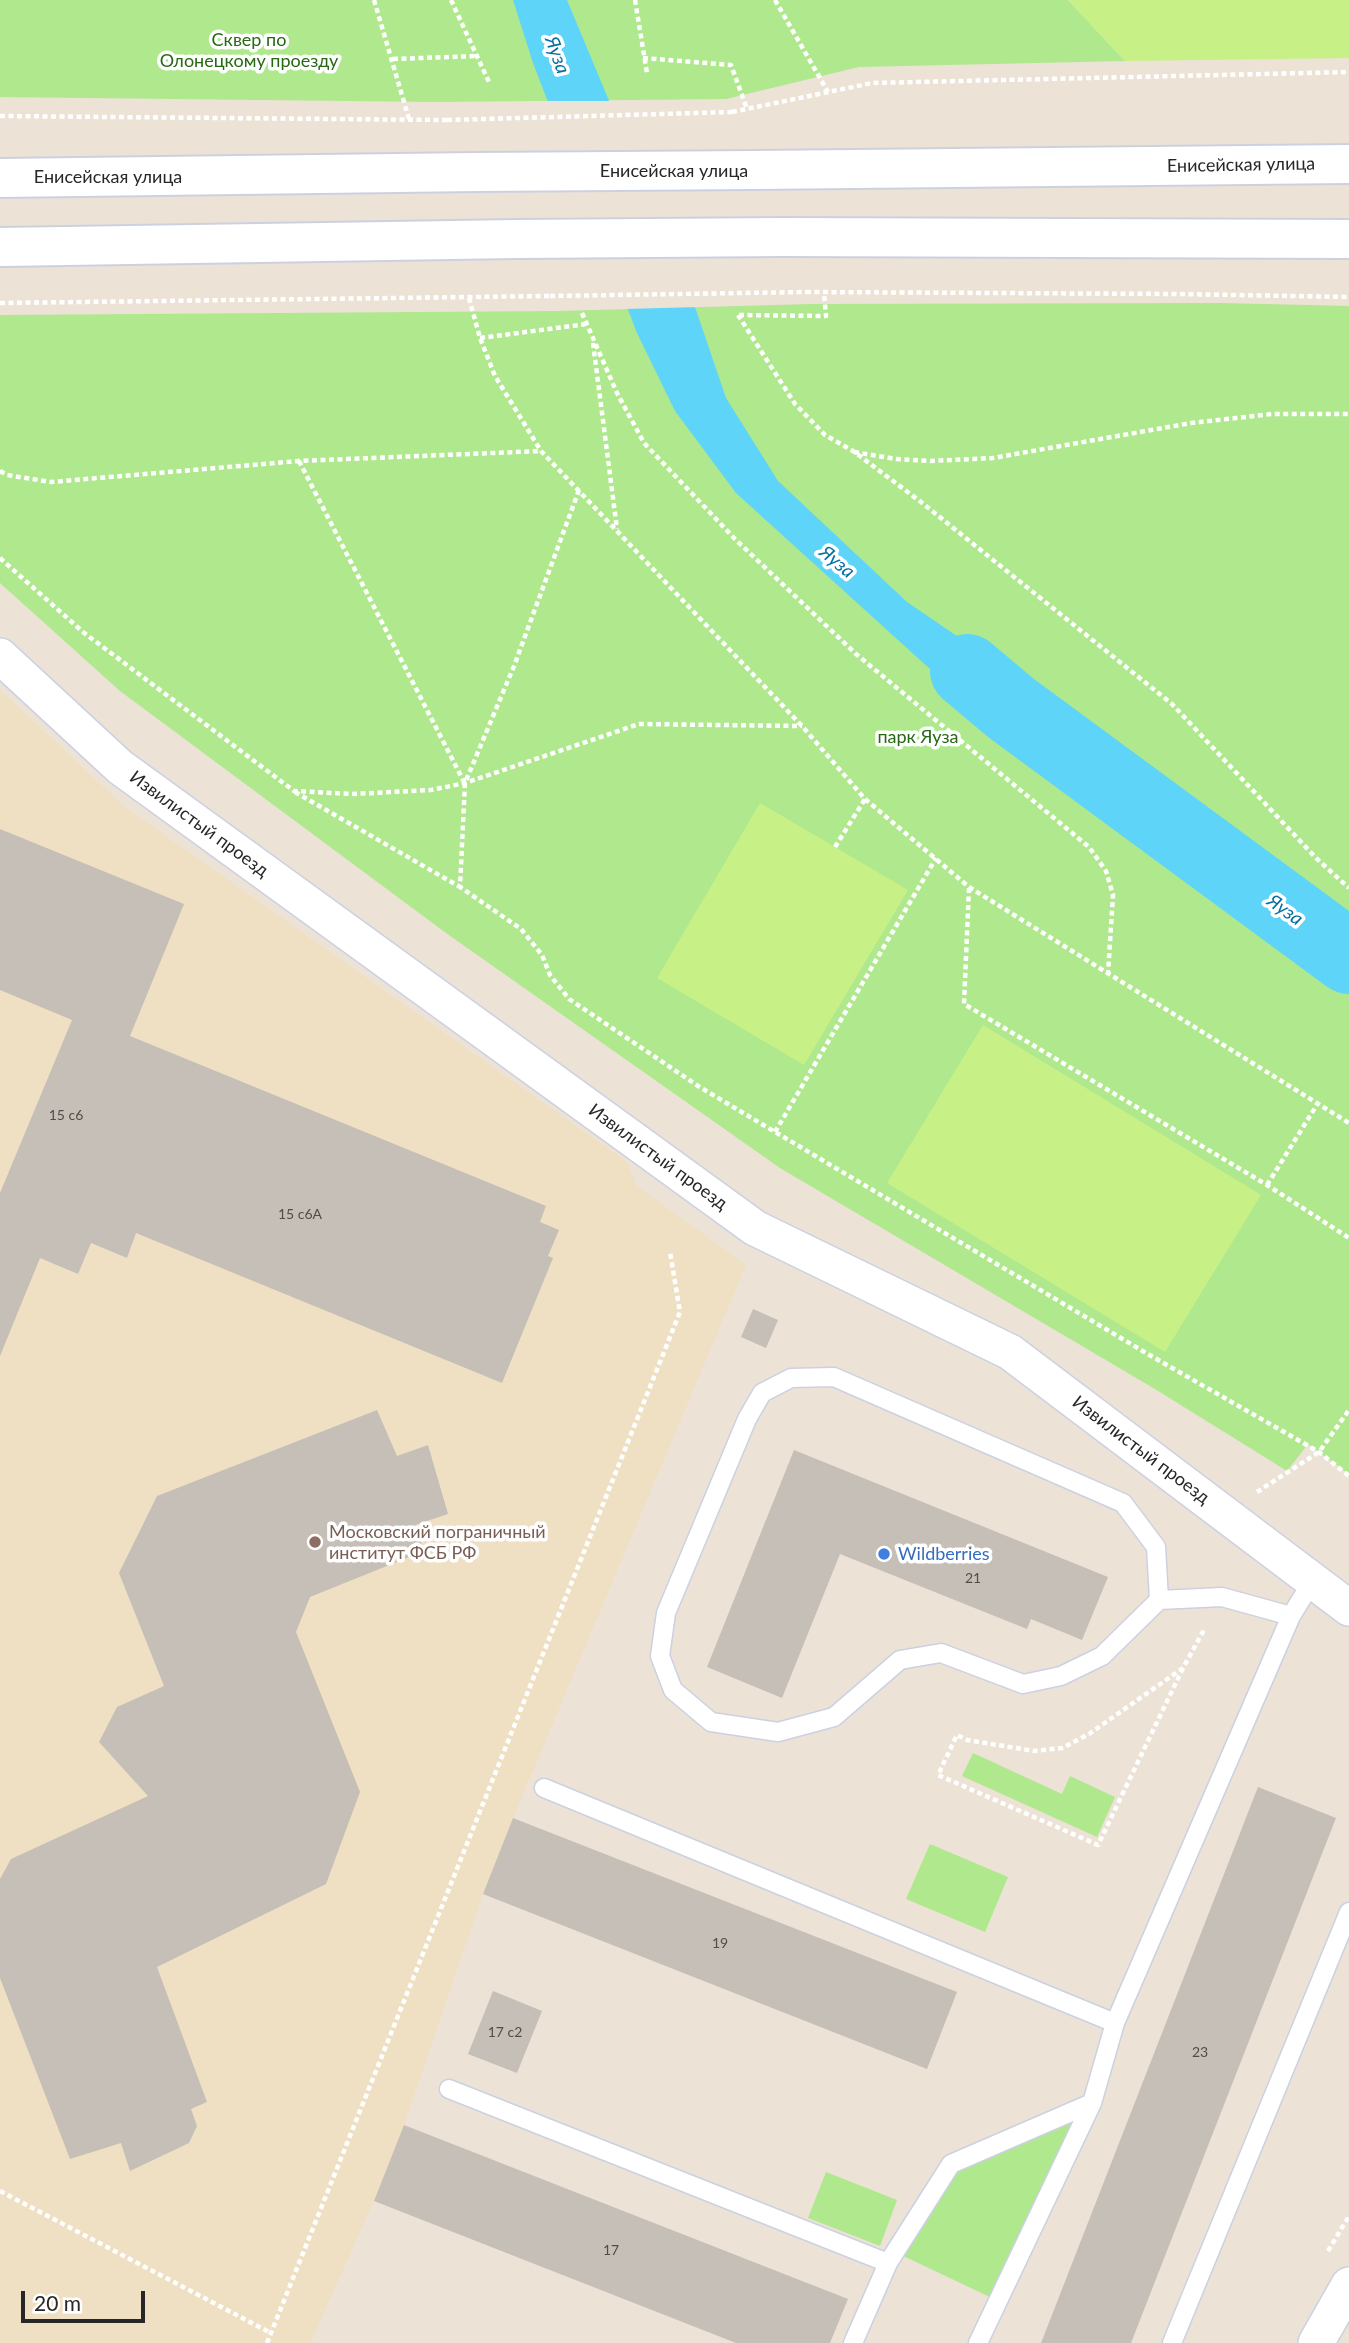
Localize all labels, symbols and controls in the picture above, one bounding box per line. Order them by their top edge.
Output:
park label: Сквер по Олонецкому проезду [160,29,338,72]
water label: Яуза [540,33,574,77]
street label: Енисейская улица [1167,153,1315,177]
street label: Енисейская улица [600,160,748,182]
street label: Енисейская улица [34,166,182,188]
water label: Яуза [815,541,859,583]
park label: парк Яуза [877,726,959,748]
street label: Извилистый проезд [125,766,273,882]
water label: Яуза [1263,889,1307,931]
street label: Извилистый проезд [584,1099,732,1215]
house number: 15 с6 [49,1107,83,1123]
house number: 15 с6А [278,1206,322,1222]
street label: Извилистый проезд [1068,1391,1214,1509]
place label: Московский пограничный институт ФСБ РФ [329,1521,546,1564]
marker: Московский пограничный институт ФСБ РФ [307,1534,323,1550]
place label: Wildberries [898,1543,990,1565]
marker: Wildberries [876,1546,892,1562]
house number: 21 [965,1570,981,1586]
house number: 19 [712,1935,728,1951]
house number: 17 с2 [488,2024,522,2040]
house number: 23 [1192,2044,1208,2060]
house number: 17 [603,2242,619,2258]
scale bar [24,2276,149,2320]
text: 20 m [34,2290,81,2315]

